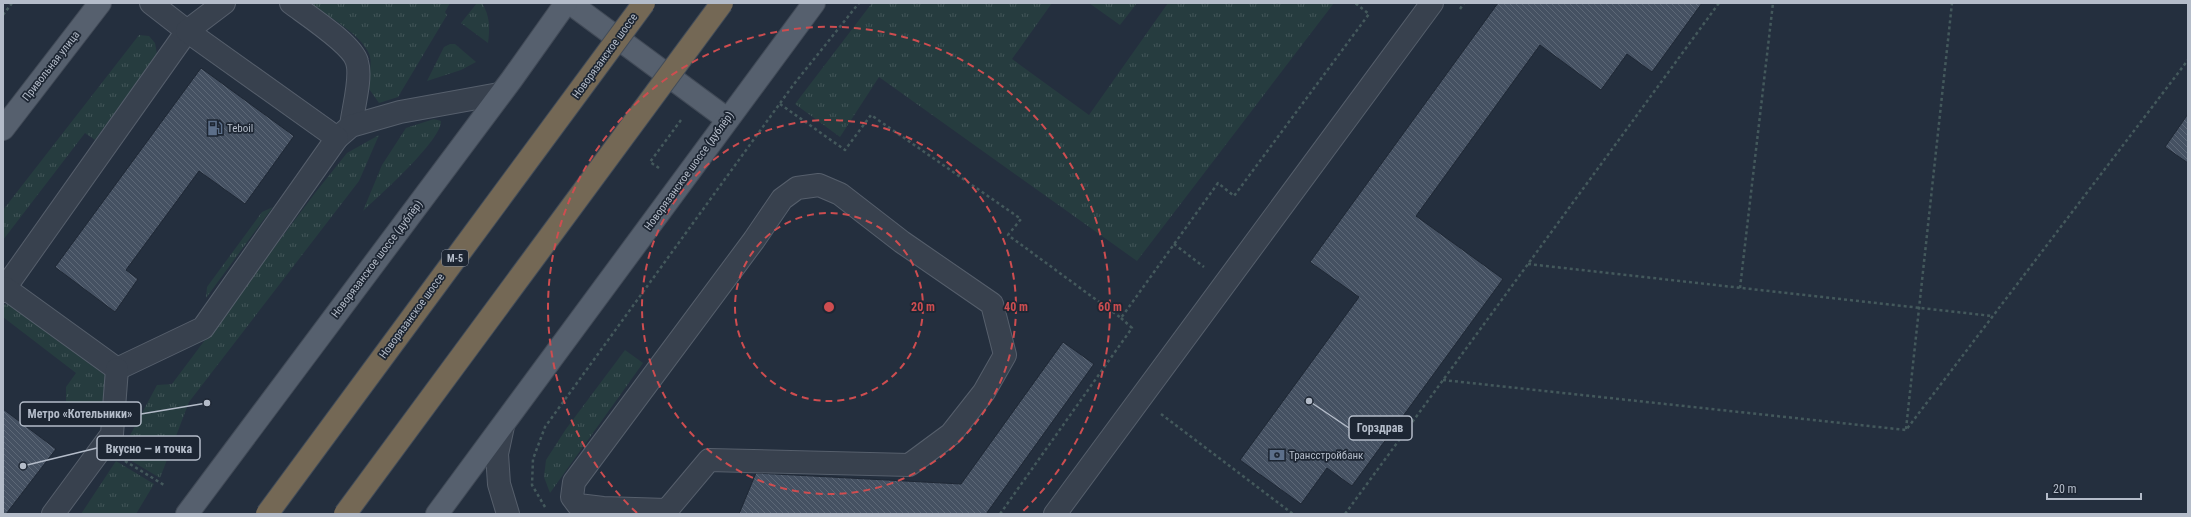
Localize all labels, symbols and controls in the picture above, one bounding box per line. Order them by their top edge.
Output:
street label: Новорязанское шоссе [570,11,640,101]
street label: Привольная улица [20,29,82,103]
street label: Новорязанское шоссе (дублёр) [642,109,736,233]
fuel station icon: Teboil [206,119,224,137]
place label: Teboil [227,122,253,135]
street label: Новорязанское шоссе (дублёр) [329,198,425,320]
road number: М-5 [442,250,468,266]
street label: Новорязанское шоссе [377,271,447,361]
centre of rings [822,300,836,314]
text: 20 m [911,300,935,314]
text: 40 m [1004,300,1028,314]
text: 60 m [1098,300,1122,314]
callout: Метро «Котельники» [20,402,141,426]
text: Метро «Котельники» [28,407,132,421]
callout: Горздрав [1349,416,1412,440]
text: Горздрав [1357,421,1403,435]
callout: Вкусно — и точка [97,436,200,460]
text: Вкусно — и точка [106,442,193,456]
bank icon: Трансстройбанк [1268,446,1286,464]
place label: Трансстройбанк [1289,449,1364,462]
scale bar [2047,475,2141,501]
text: 20 m [2053,482,2077,496]

